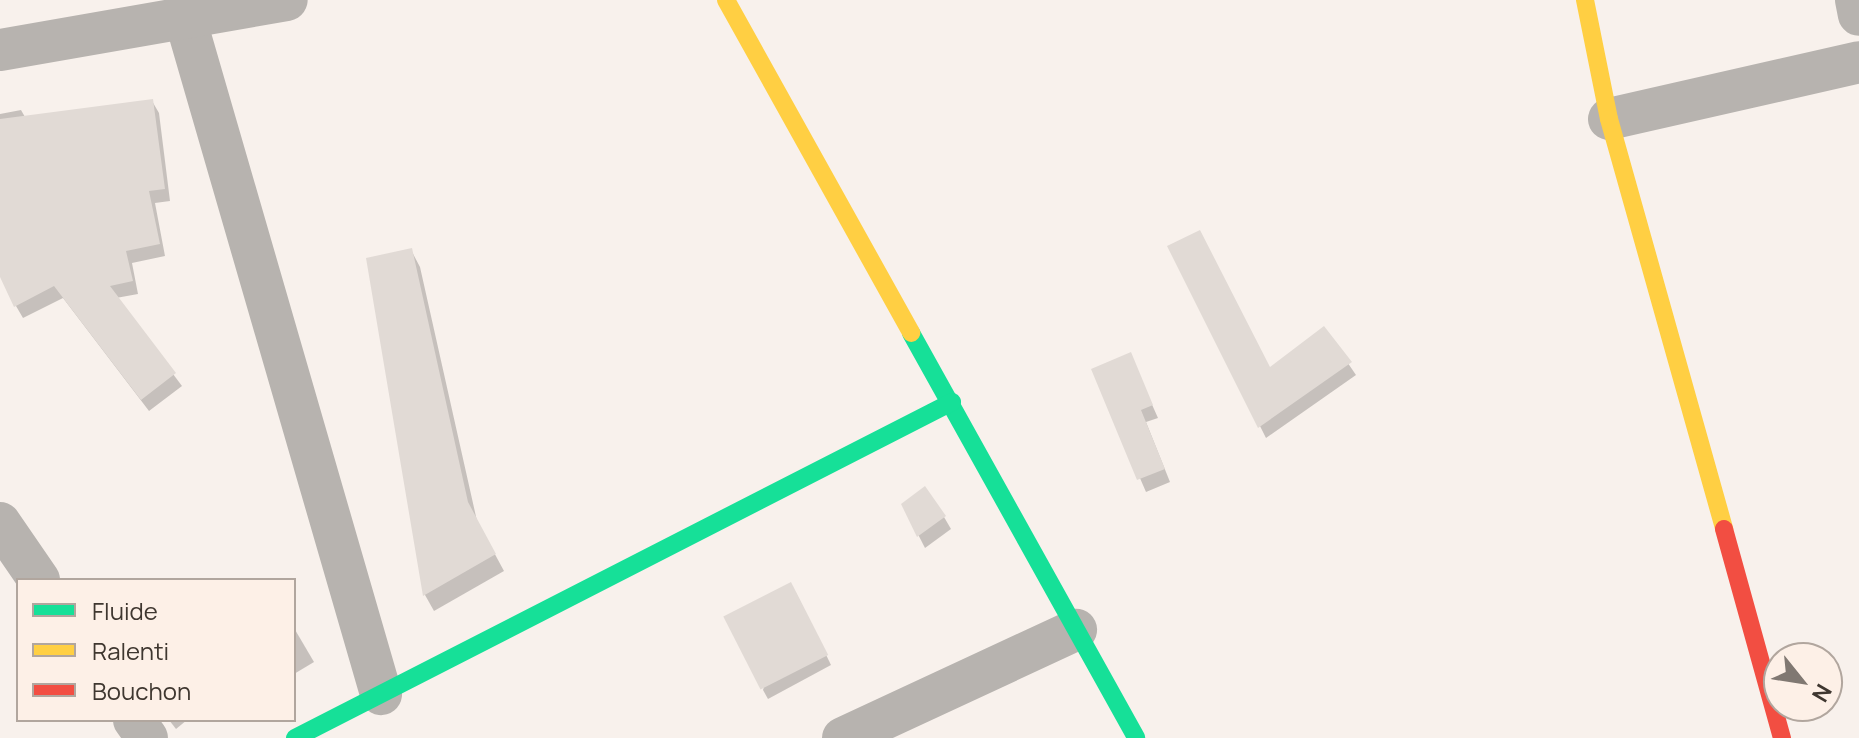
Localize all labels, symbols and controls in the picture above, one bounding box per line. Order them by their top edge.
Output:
legend [16,578,296,722]
text: Fluide [92,594,158,627]
text: Ralenti [92,634,169,667]
north arrow [1763,642,1843,722]
text: Bouchon [92,674,191,707]
text: N [1805,679,1839,707]

